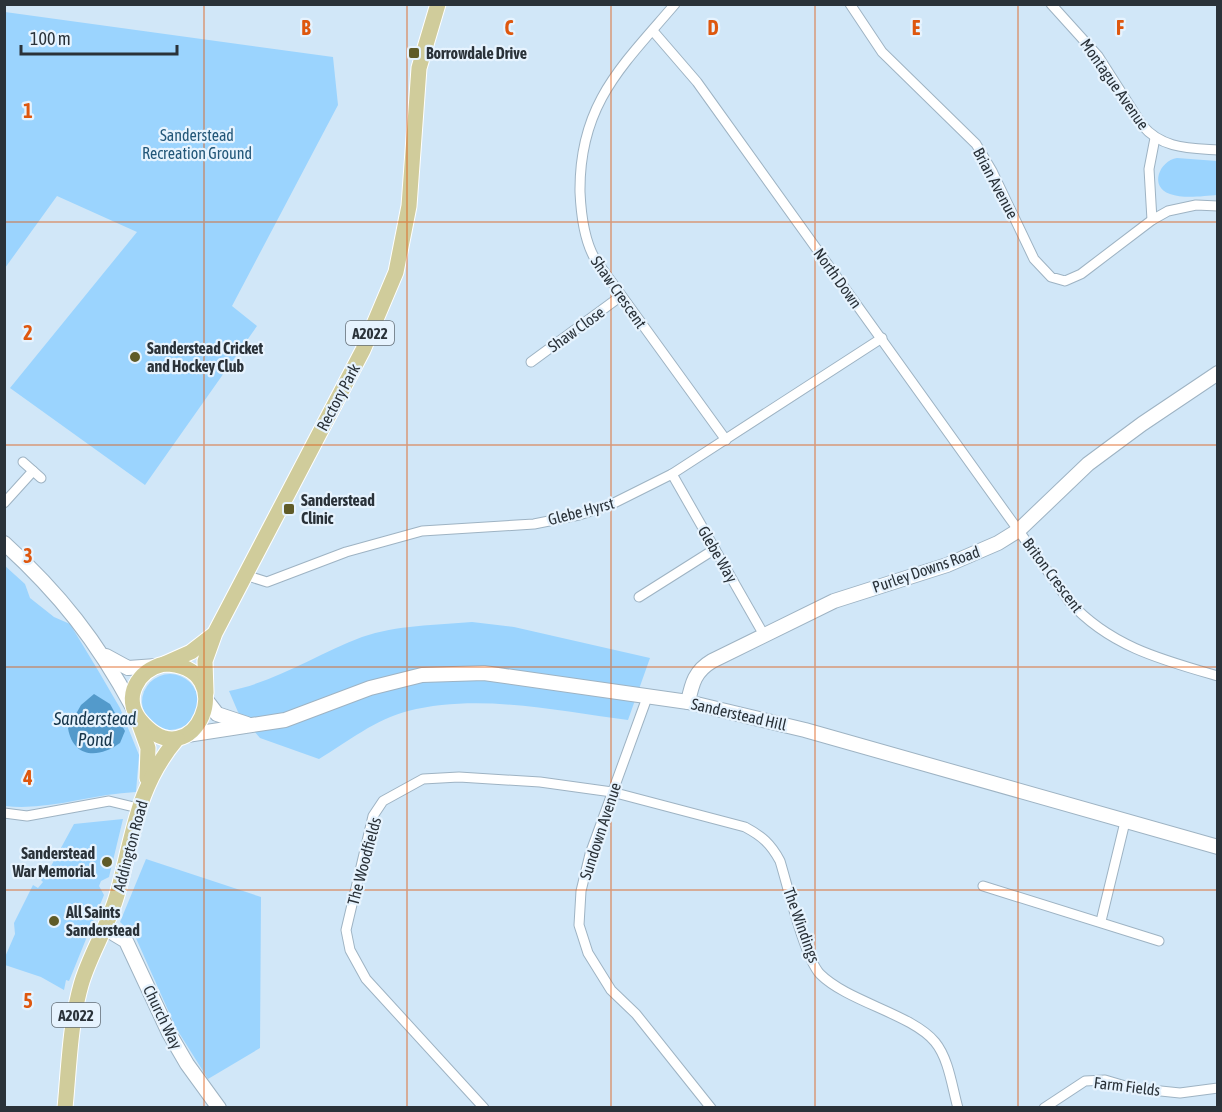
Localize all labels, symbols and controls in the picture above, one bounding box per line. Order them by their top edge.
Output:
text: B [301,16,311,39]
text: C [505,16,514,39]
text: D [707,16,719,39]
text: E [912,16,921,39]
text: F [1116,16,1124,39]
scale bar [21,18,177,56]
text: 100 m [30,28,71,49]
street label: Montague Avenue [1076,35,1153,133]
place label: Borrowdale Drive [426,44,527,62]
marker: Borrowdale Drive [407,46,421,60]
text: 1 [23,99,33,122]
park label: Sanderstead Recreation Ground [142,126,252,162]
street label: Brian Avenue [970,144,1022,222]
street label: North Down [810,245,866,311]
street label: Shaw Crescent [588,252,651,332]
street label: Shaw Close [544,303,608,355]
text: 2 [23,321,33,344]
road number: A2022 [346,321,394,345]
place label: Sanderstead Cricket and Hockey Club [147,339,264,375]
marker: Sanderstead Cricket and Hockey Club [128,350,142,364]
street label: Rectory Park [313,360,364,434]
place label: Sanderstead Clinic [301,491,375,527]
street label: Glebe Hyrst [546,493,617,529]
marker: Sanderstead Clinic [282,502,296,516]
street label: Glebe Way [694,523,741,586]
street label: Briton Crescent [1019,534,1087,616]
street label: Purley Downs Road [870,542,982,597]
text: 3 [23,544,33,567]
street label: Sanderstead Hill [689,694,789,734]
water label: Sanderstead Pond [53,708,137,750]
text: 4 [22,766,33,789]
street label: Sundown Avenue [576,780,624,882]
street label: Addington Road [109,798,152,894]
street label: The Woodfields [344,815,384,907]
place label: Sanderstead War Memorial [11,844,96,880]
marker: Sanderstead War Memorial [100,855,114,869]
street label: The Windings [779,885,824,966]
place label: All Saints Sanderstead [65,903,140,939]
marker: All Saints Sanderstead [47,914,61,928]
street label: Church Way [139,982,186,1053]
text: 5 [23,989,33,1012]
road number: A2022 [52,1003,100,1027]
street label: Farm Fields [1093,1073,1162,1099]

